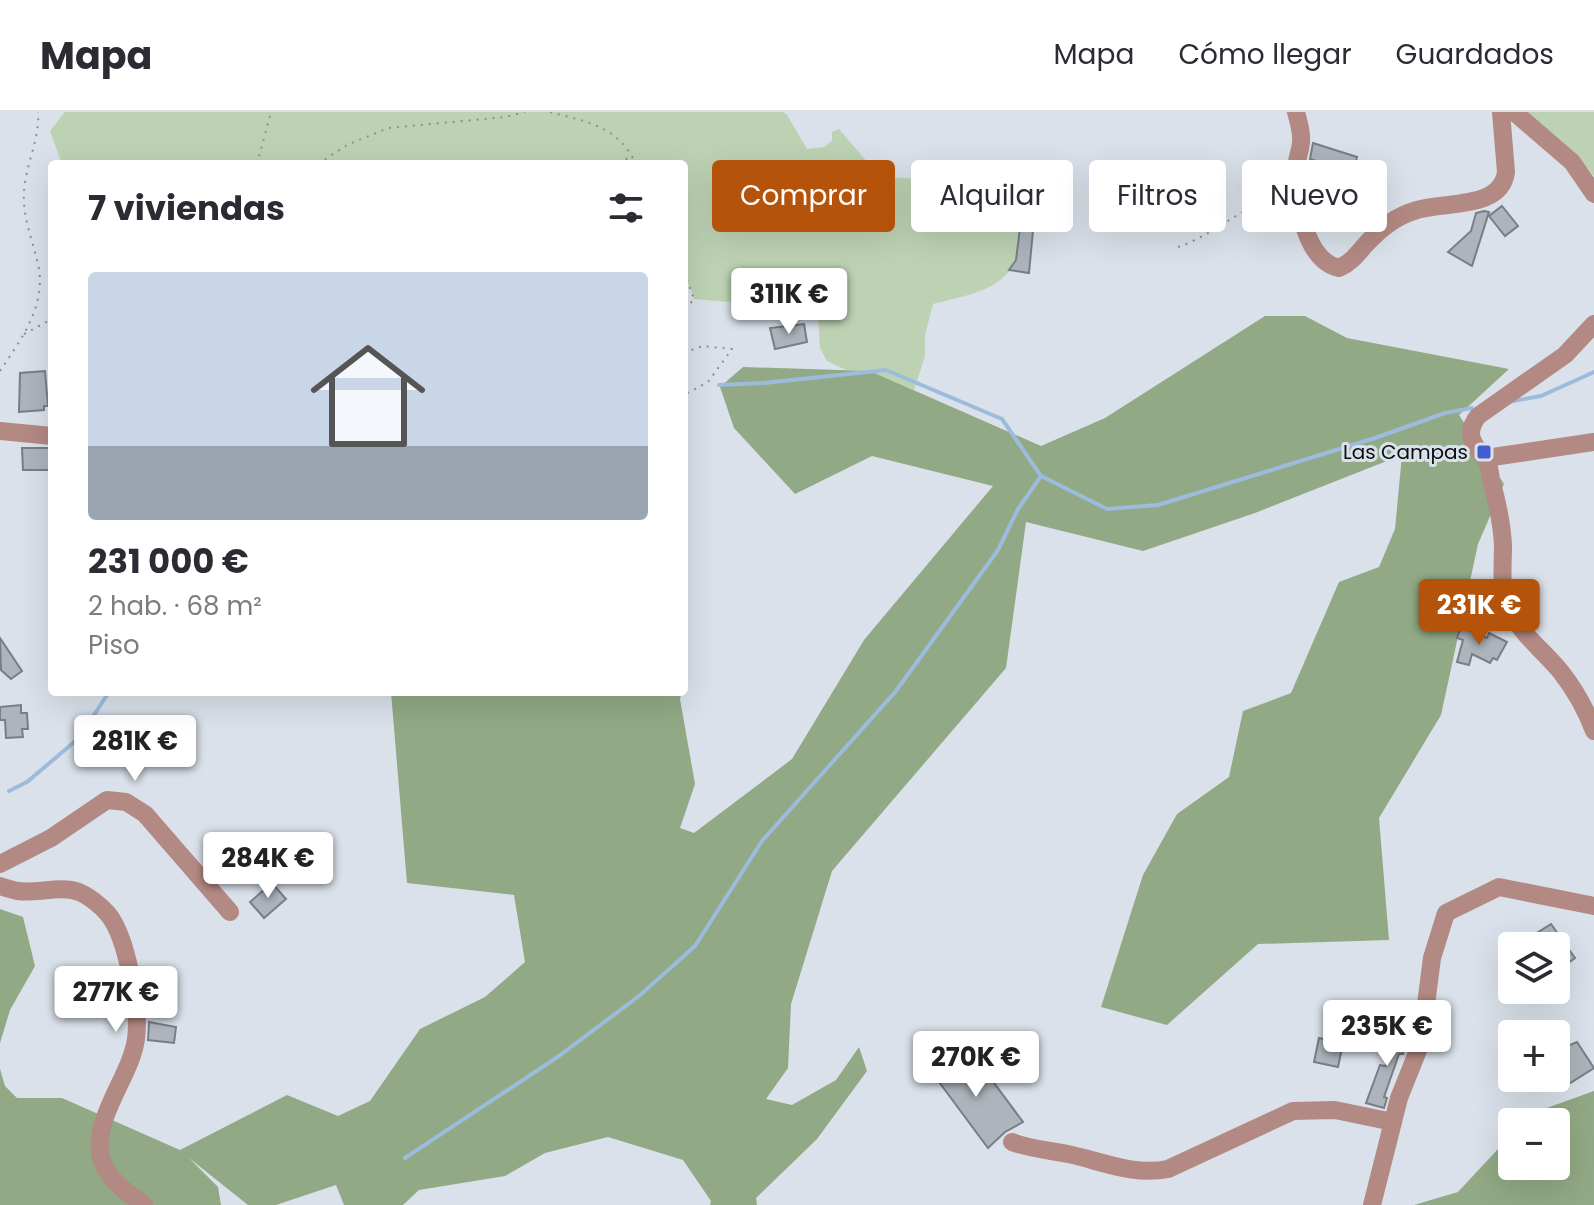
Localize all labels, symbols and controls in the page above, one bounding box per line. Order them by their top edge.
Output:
text: Mapa [40,29,152,82]
text: Mapa [1053,35,1134,74]
text: Cómo llegar [1178,35,1352,74]
text: Guardados [1396,35,1554,74]
chip: Comprar [712,160,895,232]
chip: Alquilar [911,160,1073,232]
chip: Filtros [1089,160,1226,232]
chip: Nuevo [1242,160,1387,232]
text: 7 viviendas [88,184,285,232]
icon: filters [604,186,648,230]
pin: 311K € [724,268,854,336]
text: 311K € [749,276,829,312]
icon: home [296,324,440,468]
place label: Las Campas [1343,438,1468,466]
marker: Las Campas [1475,443,1493,461]
text: 231 000 € [88,537,249,585]
pin: 231K € [1414,579,1544,647]
text: 231K € [1437,587,1521,623]
text: 2 hab. · 68 m² [88,588,262,624]
text: Piso [88,627,140,663]
pin: 281K € [70,715,200,783]
text: 281K € [92,723,178,759]
pin: 284K € [203,832,333,900]
text: 284K € [221,840,315,876]
map controls [1498,932,1570,1180]
button: layers [1498,932,1570,1004]
pin: 277K € [51,966,181,1034]
text: 277K € [73,974,160,1010]
pin: 235K € [1322,1000,1452,1068]
text: 235K € [1341,1008,1433,1044]
button: + [1498,1020,1570,1092]
pin: 270K € [911,1031,1041,1099]
text: 270K € [931,1039,1021,1075]
button: − [1498,1108,1570,1180]

